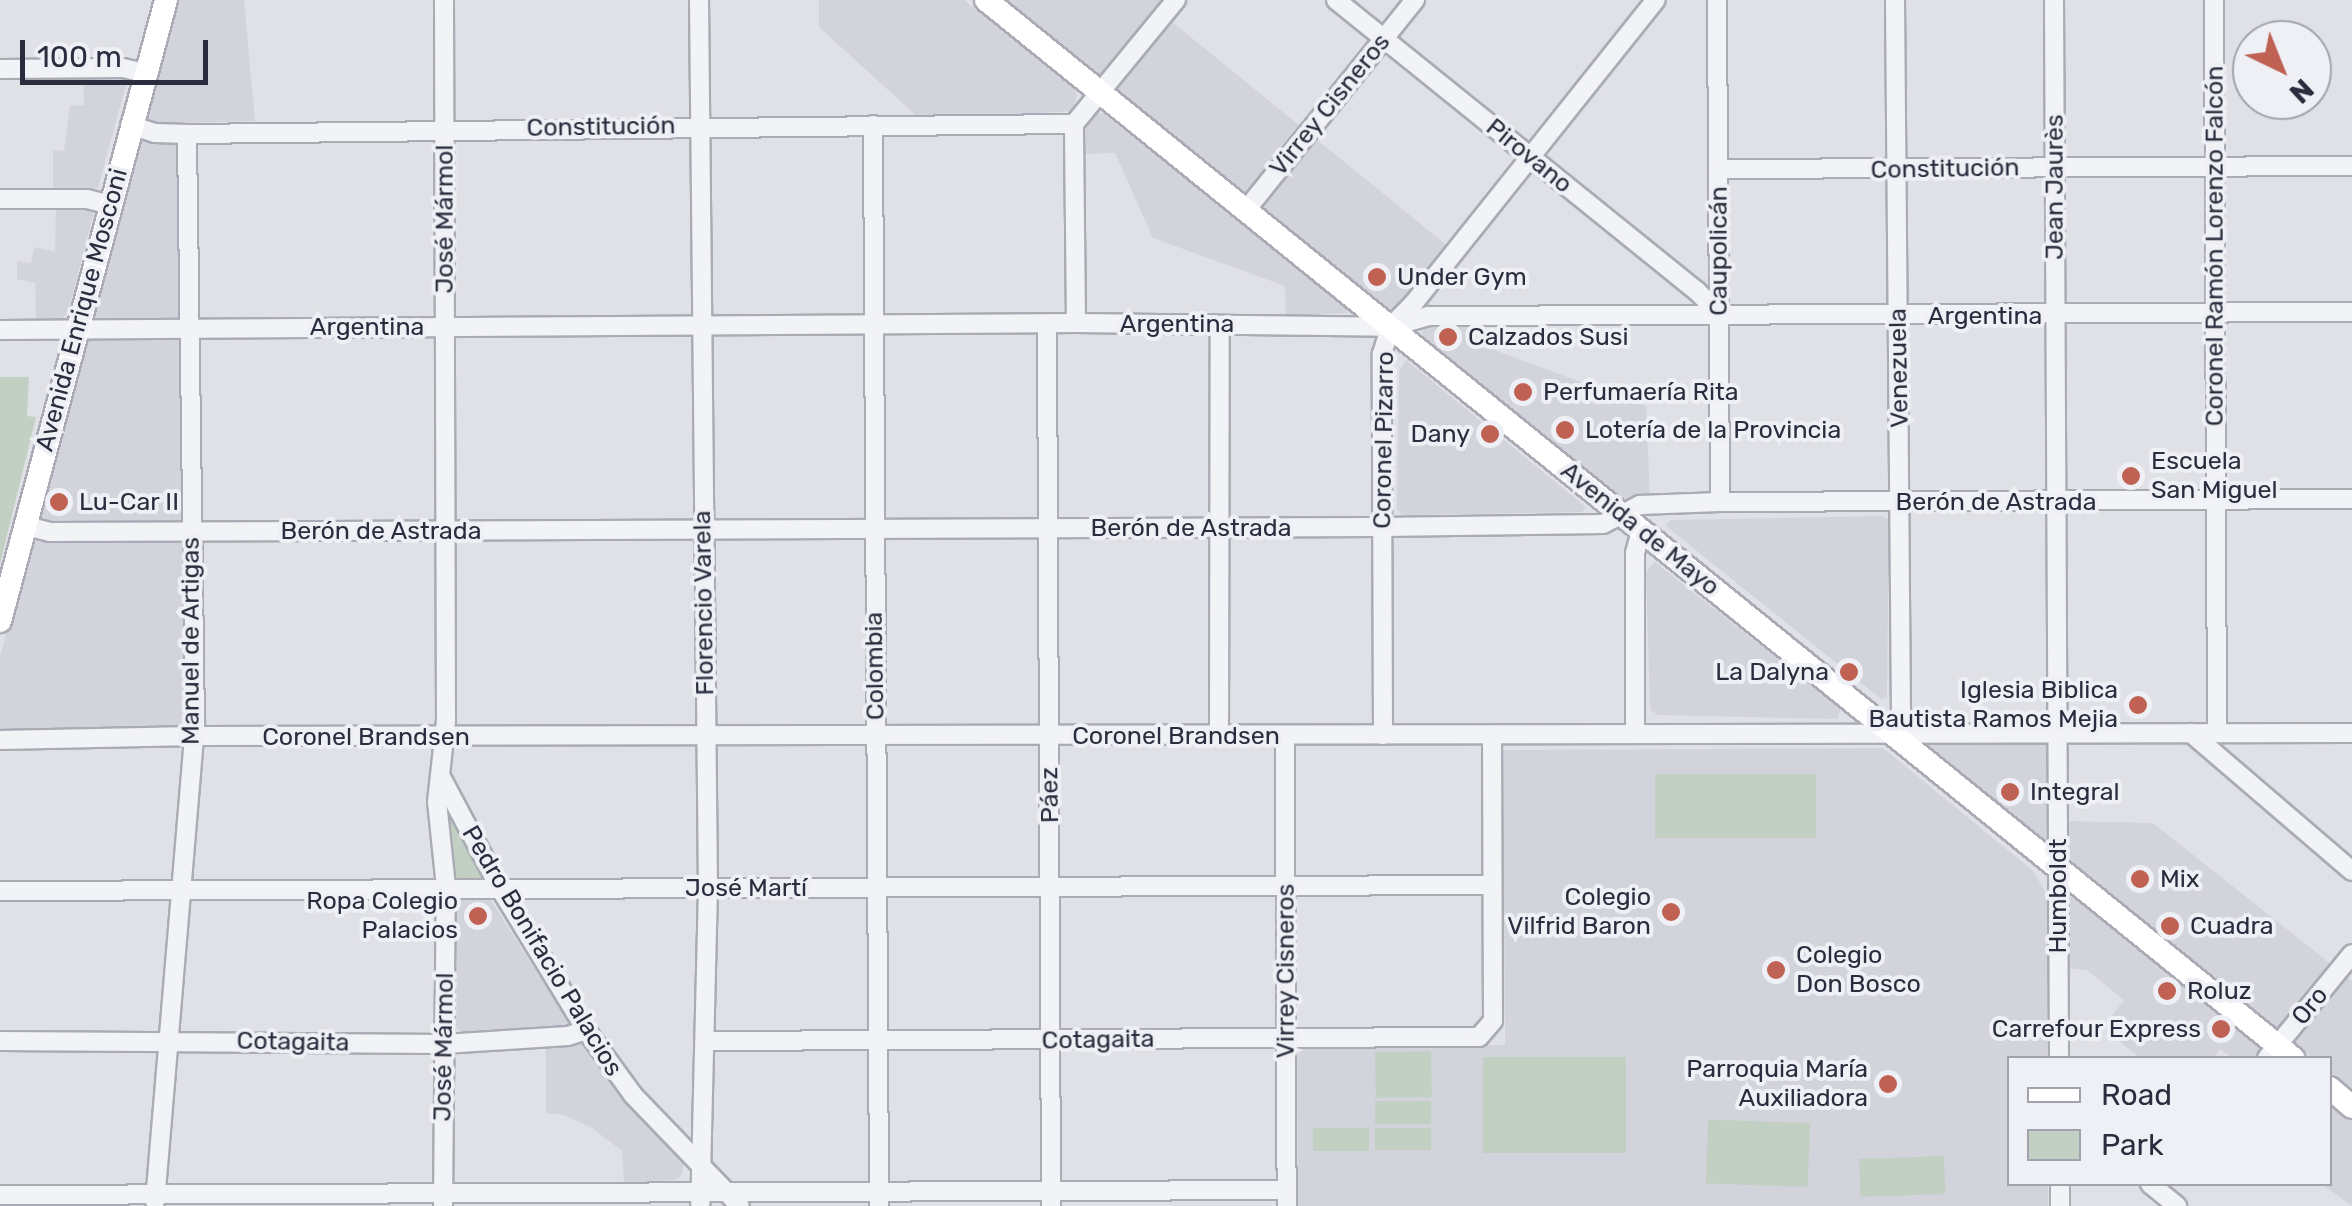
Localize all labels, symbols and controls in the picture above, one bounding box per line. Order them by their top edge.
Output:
scale bar [25,20,212,82]
north arrow [2232,20,2332,120]
street label: Virrey Cisneros [1263,27,1397,183]
text: 100 m [37,39,122,75]
street label: Coronel Ramón Lorenzo Falcón [2200,66,2230,426]
text: N [2283,72,2320,110]
street label: Constitución [526,111,676,143]
street label: Pirovano [1480,112,1578,200]
street label: Jean Jaurès [2040,114,2070,260]
street label: José Mármol [430,145,460,293]
street label: Constitución [1870,153,2020,185]
street label: Avenida Enrique Mosconi [30,165,134,455]
street label: Caupolicán [1704,186,1734,316]
place label: Under Gym [1397,262,1527,292]
marker: Under Gym [1366,266,1388,288]
street label: Argentina [1928,301,2042,331]
street label: Venezuela [1883,308,1915,428]
street label: Argentina [1120,309,1234,339]
street label: Argentina [310,312,424,342]
place label: Calzados Susi [1468,322,1629,352]
marker: Calzados Susi [1437,326,1459,348]
street label: Coronel Pizarro [1367,351,1401,529]
place label: Perfumaería Rita [1543,377,1739,407]
marker: Perfumaería Rita [1512,381,1534,403]
place label: Lotería de la Provincia [1585,415,1841,445]
place label: Dany [1410,419,1470,449]
marker: Lotería de la Provincia [1554,419,1576,441]
marker: Dany [1479,423,1501,445]
place label: Escuela San Miguel [2151,447,2278,506]
street label: Avenida de Mayo [1555,456,1725,602]
marker: Escuela San Miguel [2120,465,2142,487]
place label: Lu-Car II [79,487,180,517]
street label: Berón de Astrada [1895,487,2097,517]
marker: Lu-Car II [48,491,70,513]
street label: Florencio Varela [687,510,721,696]
street label: Berón de Astrada [1090,513,1292,543]
street label: Berón de Astrada [280,516,482,546]
street label: Manuel de Artigas [176,537,206,745]
street label: Colombia [859,612,891,720]
place label: La Dalyna [1715,657,1829,687]
marker: La Dalyna [1838,661,1860,683]
place label: Iglesia Biblica Bautista Ramos Mejia [1869,676,2118,735]
marker: Iglesia Biblica Bautista Ramos Mejia [2127,694,2149,716]
street label: Coronel Brandsen [1072,721,1280,751]
street label: Coronel Brandsen [262,722,470,752]
street label: Páez [1035,767,1065,823]
place label: Integral [2030,777,2120,807]
marker: Integral [1999,781,2021,803]
street label: Pedro Bonifacio Palacios [455,820,629,1082]
street label: Humboldt [2043,838,2073,954]
place label: Mix [2160,864,2199,894]
marker: Mix [2129,868,2151,890]
street label: José Martí [685,873,807,903]
street label: Virrey Cisneros [1271,883,1301,1059]
place label: Colegio Vilfrid Baron [1507,883,1651,942]
place label: Ropa Colegio Palacios [306,887,458,946]
marker: Colegio Vilfrid Baron [1660,901,1682,923]
marker: Ropa Colegio Palacios [467,905,489,927]
place label: Cuadra [2190,911,2273,941]
marker: Cuadra [2159,915,2181,937]
place label: Colegio Don Bosco [1796,941,1921,1000]
marker: Colegio Don Bosco [1765,959,1787,981]
street label: José Mármol [428,972,460,1122]
place label: Roluz [2187,976,2251,1006]
marker: Roluz [2156,980,2178,1002]
street label: Oro [2286,981,2334,1031]
place label: Carrefour Express [1991,1014,2201,1044]
marker: Carrefour Express [2210,1018,2232,1040]
street label: Cotagaita [1041,1024,1155,1056]
street label: Cotagaita [236,1026,350,1058]
place label: Parroquia María Auxiliadora [1686,1055,1868,1114]
legend [2007,1056,2332,1186]
marker: Parroquia María Auxiliadora [1877,1073,1899,1095]
text: Road [2101,1077,2172,1113]
text: Park [2101,1127,2163,1163]

